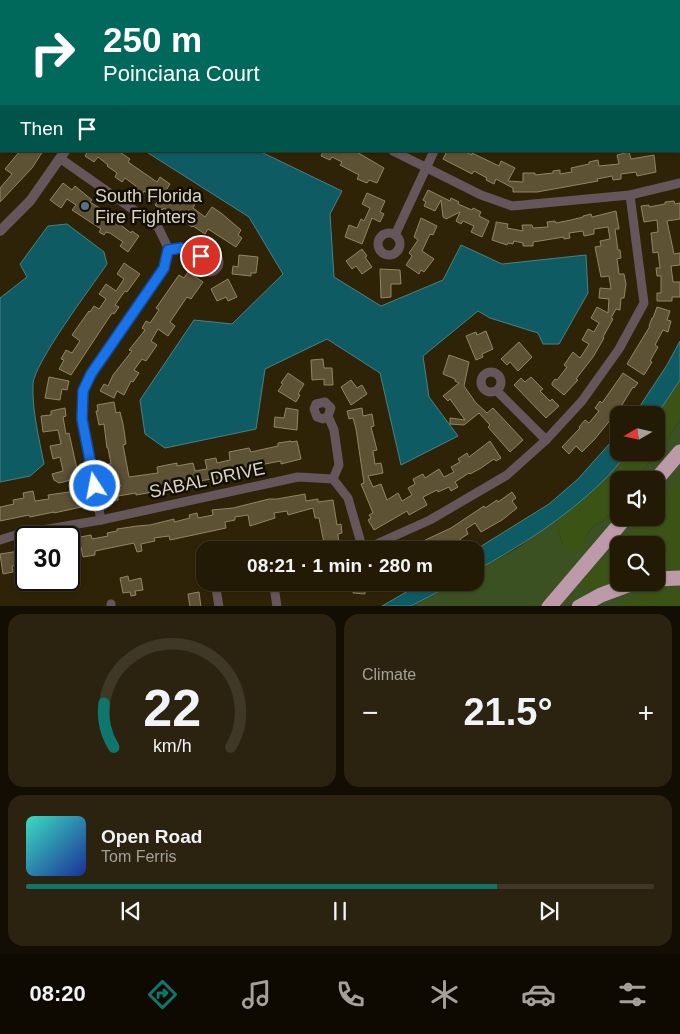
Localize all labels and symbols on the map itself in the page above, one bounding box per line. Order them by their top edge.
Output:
place label: South Florida Fire Fighters [95,186,203,227]
marker: South Florida Fire Fighters [79,200,91,212]
pin [180,235,222,277]
north arrow [610,406,665,461]
street label: SABAL DRIVE [148,458,266,502]
position arrow [68,459,120,511]
speed limit sign: 30 [15,526,80,591]

